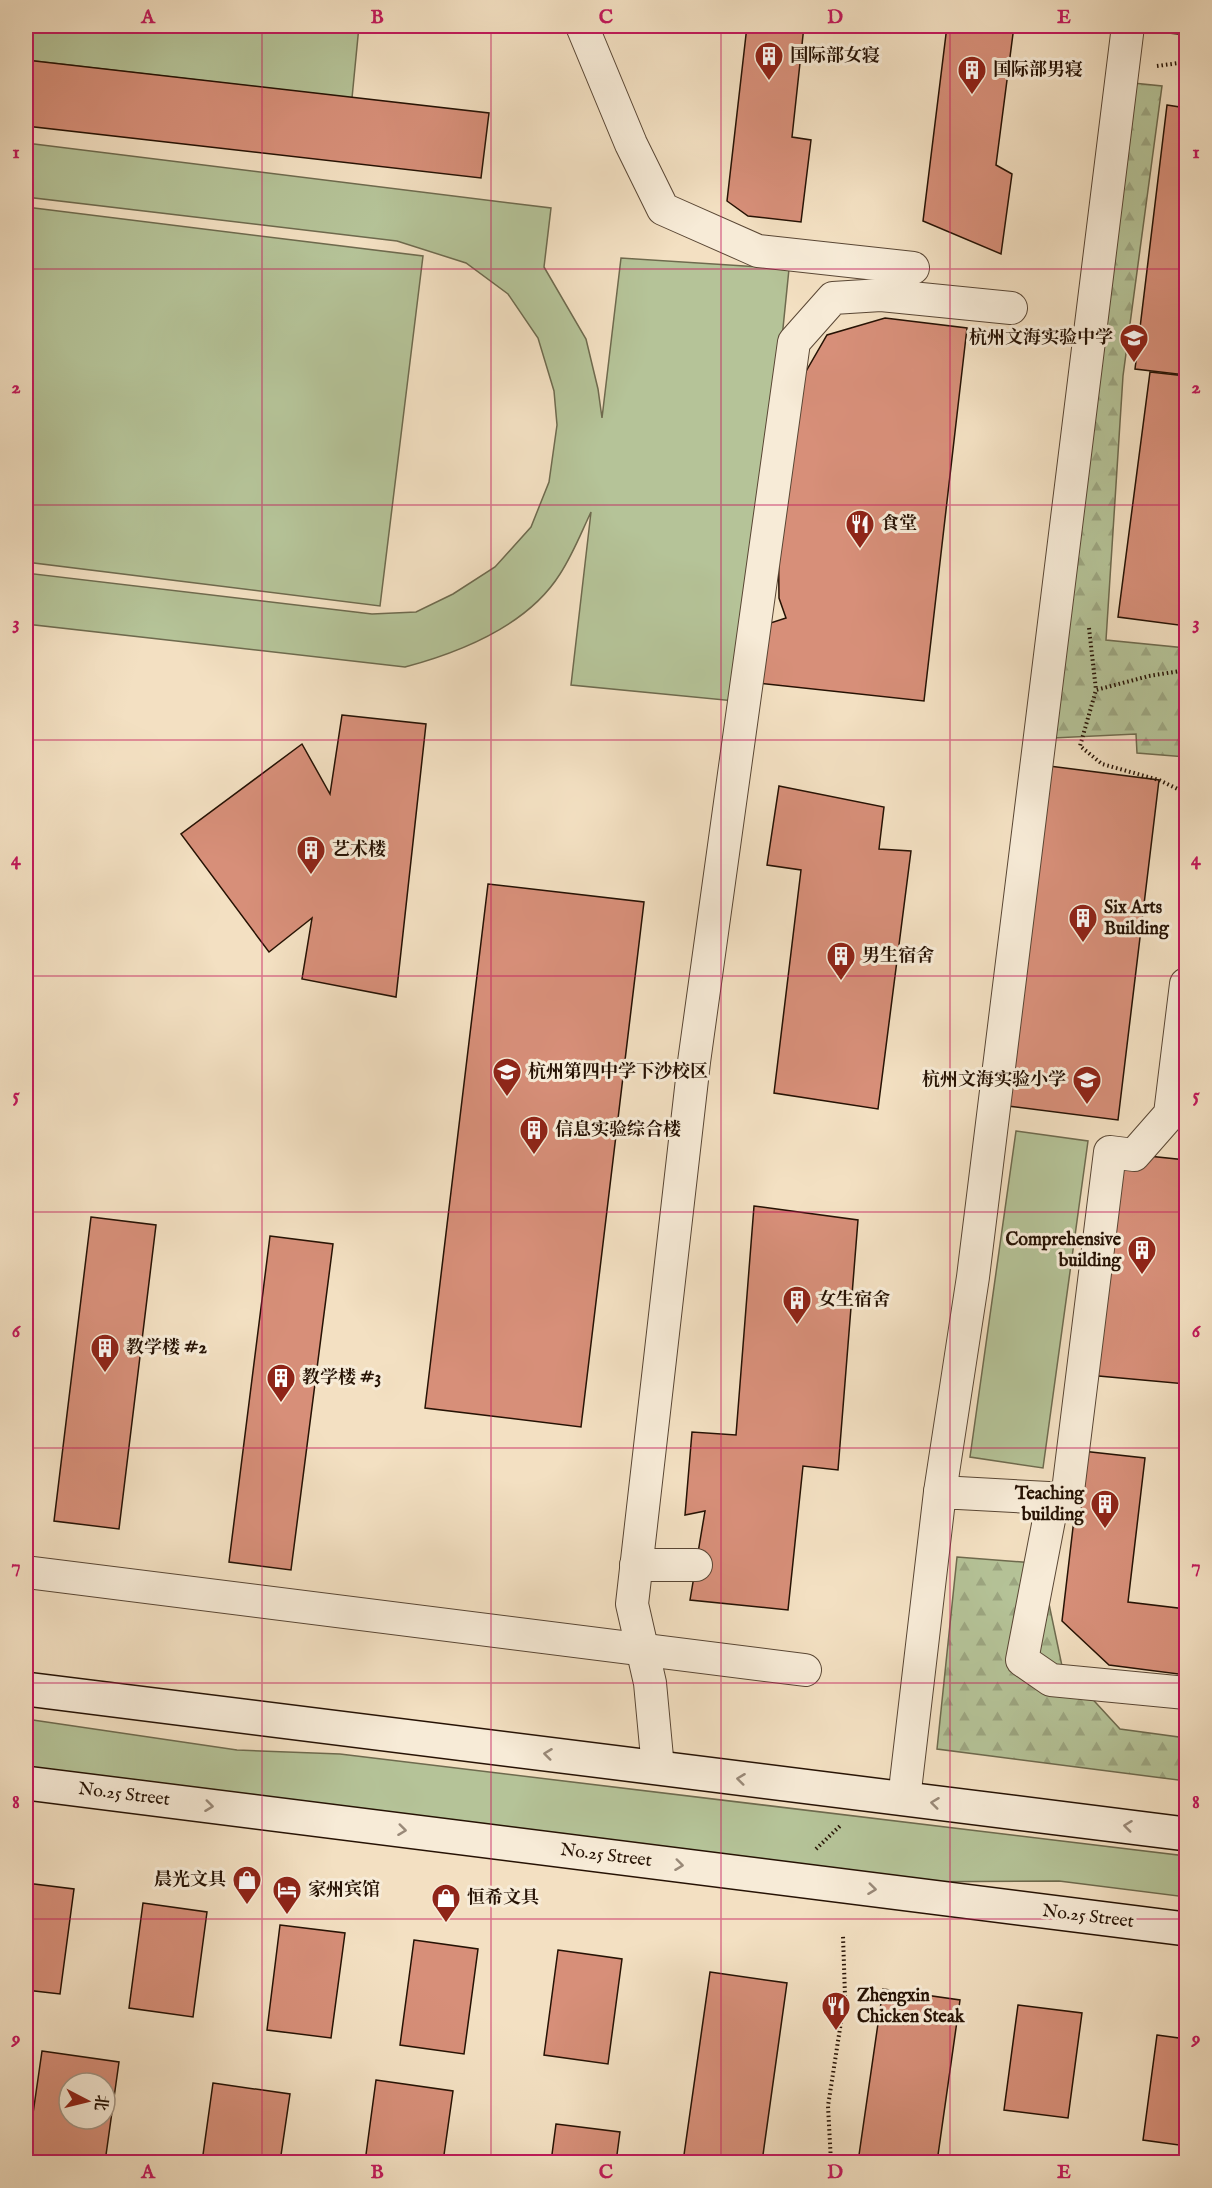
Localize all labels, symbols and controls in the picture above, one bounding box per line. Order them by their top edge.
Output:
text: A [140,5,156,30]
text: B [370,5,384,30]
text: C [599,5,613,30]
text: D [827,5,843,30]
text: E [1057,5,1071,30]
building icon: 国际部女寝 [753,40,785,82]
place label: 国际部女寝 [790,45,880,68]
building icon: 国际部男寝 [956,54,988,96]
place label: 国际部男寝 [993,59,1083,82]
text: 1 [12,140,20,165]
text: 1 [1192,140,1200,165]
school or university icon: 杭州文海实验中学 [1118,322,1150,364]
place label: 杭州文海实验中学 [969,327,1113,350]
text: 2 [11,375,21,400]
text: 2 [1191,375,1201,400]
restaurant icon: 食堂 [844,508,876,550]
place label: 食堂 [881,513,917,536]
text: 3 [12,611,20,636]
text: 3 [1192,611,1200,636]
building icon: 艺术楼 [295,834,327,876]
place label: 艺术楼 [332,839,386,862]
text: 4 [11,847,22,872]
text: 4 [1191,847,1202,872]
place label: Six Arts Building [1104,897,1170,941]
building icon: Six Arts Building [1067,902,1099,944]
building icon: 男生宿舍 [825,940,857,982]
place label: 男生宿舍 [862,945,934,968]
school or university icon: 杭州第四中学下沙校区 [491,1056,523,1098]
place label: 杭州第四中学下沙校区 [528,1061,708,1084]
school or university icon: 杭州文海实验小学 [1071,1064,1103,1106]
place label: 杭州文海实验小学 [922,1069,1066,1092]
text: 5 [12,1083,20,1108]
text: 5 [1192,1083,1200,1108]
building icon: 信息实验综合楼 [518,1114,550,1156]
place label: 信息实验综合楼 [555,1119,681,1142]
place label: Comprehensive building [1005,1229,1122,1273]
building icon: Comprehensive building [1126,1234,1158,1276]
building icon: 女生宿舍 [781,1284,813,1326]
place label: 女生宿舍 [818,1289,890,1312]
text: 6 [12,1319,22,1344]
text: 6 [1192,1319,1202,1344]
building icon: 教学楼 #2 [89,1332,121,1374]
place label: 教学楼 #2 [126,1337,207,1360]
building icon: 教学楼 #3 [265,1362,297,1404]
place label: 教学楼 #3 [302,1367,381,1390]
place label: Teaching building [1014,1483,1085,1527]
building icon: Teaching building [1089,1488,1121,1530]
text: 7 [11,1554,21,1579]
text: 7 [1191,1554,1201,1579]
one-way arrow [543,1749,552,1761]
one-way arrow [737,1773,746,1785]
street label: No.25 Street [77,1778,171,1812]
text: 8 [12,1790,20,1815]
text: 8 [1192,1790,1200,1815]
one-way arrow [930,1797,939,1809]
one-way arrow [204,1799,213,1811]
one-way arrow [1124,1821,1133,1833]
one-way arrow [397,1823,407,1836]
street label: No.25 Street [559,1839,653,1873]
one-way arrow [674,1858,683,1871]
shop icon: 晨光文具 [231,1864,263,1906]
place label: 晨光文具 [154,1869,226,1892]
hotel icon: 家州宾馆 [271,1874,303,1916]
place label: 家州宾馆 [308,1879,380,1902]
shop icon: 恒希文具 [430,1882,462,1924]
one-way arrow [868,1883,877,1895]
place label: 恒希文具 [467,1887,539,1910]
street label: No.25 Street [1041,1900,1135,1934]
place label: Zhengxin Chicken Steak [857,1985,966,2029]
restaurant icon: Zhengxin Chicken Steak [820,1990,852,2032]
text: 9 [11,2026,21,2051]
text: 9 [1191,2026,1201,2051]
north arrow [57,2071,117,2131]
text: 北 [89,2093,111,2112]
text: A [140,2160,156,2185]
text: B [370,2160,384,2185]
text: C [599,2160,613,2185]
text: D [827,2160,843,2185]
text: E [1057,2160,1071,2185]

